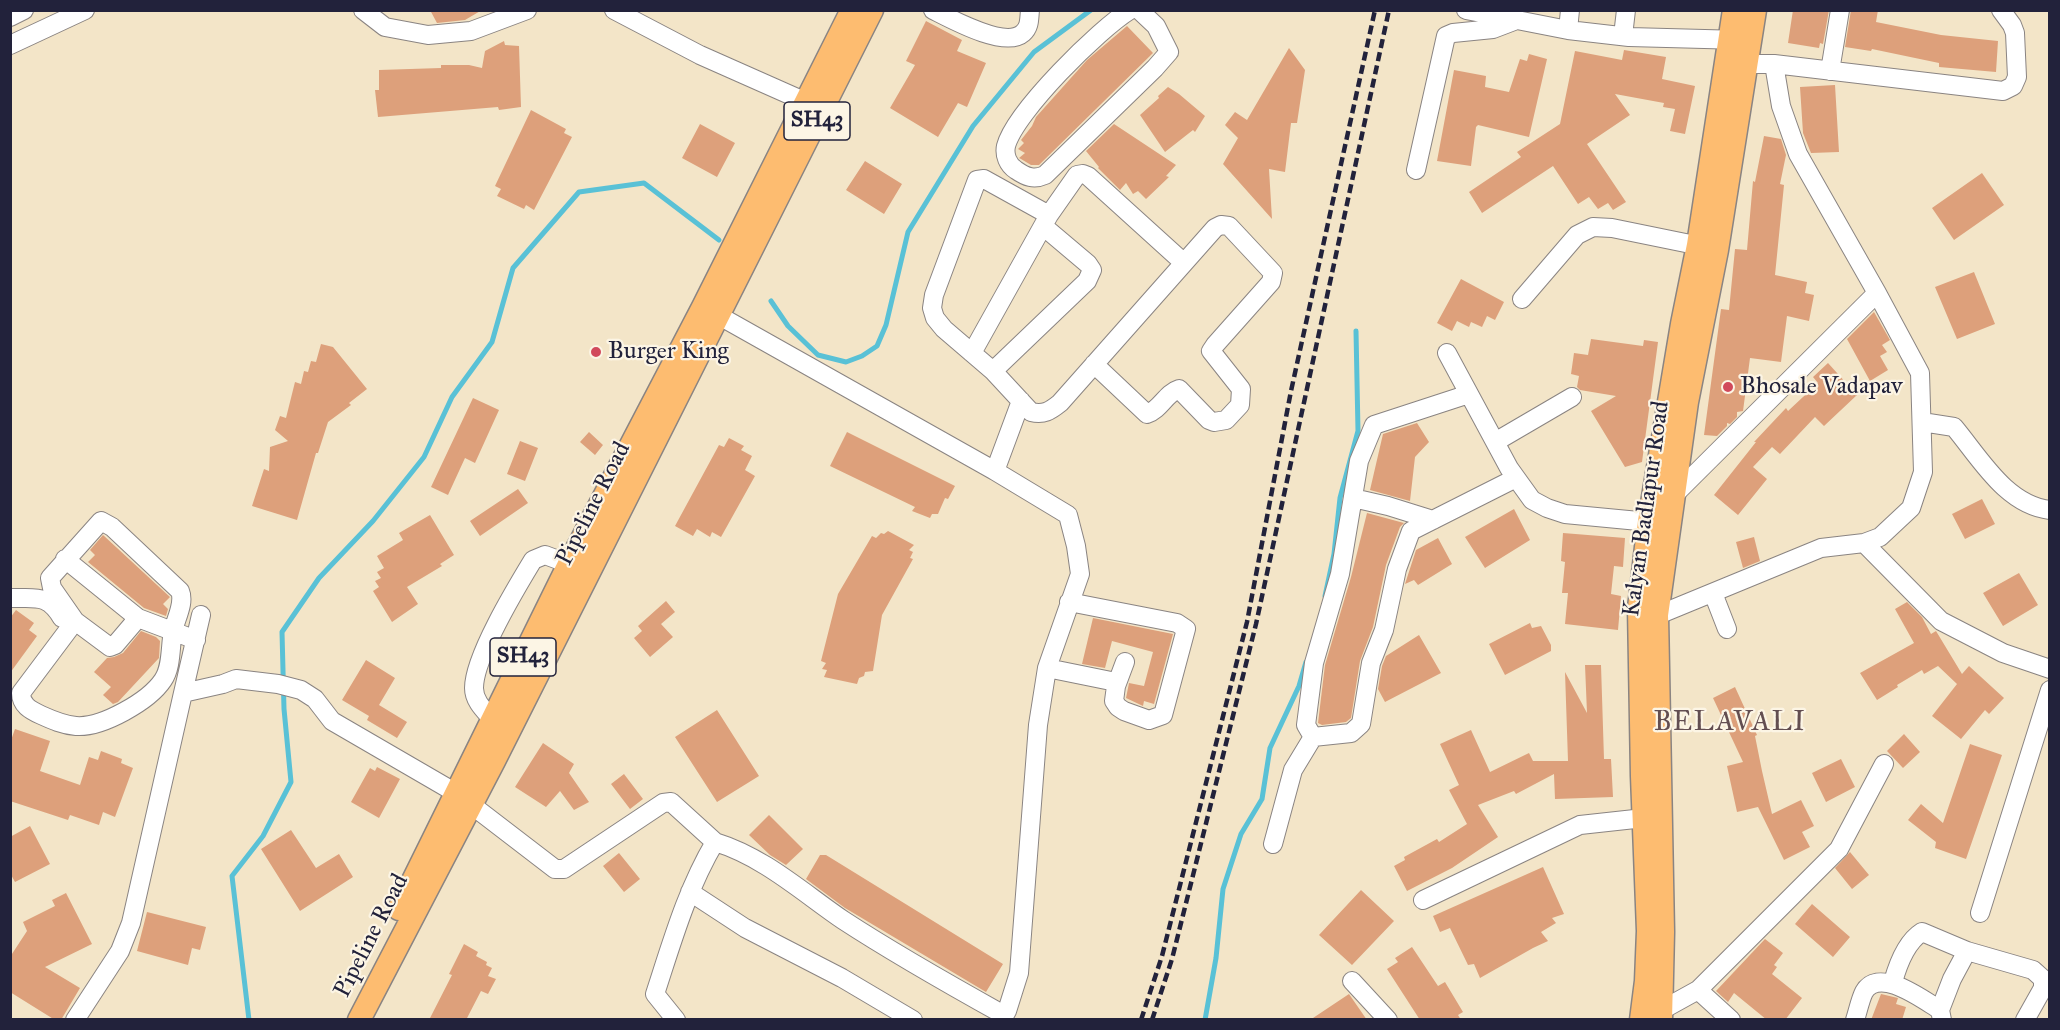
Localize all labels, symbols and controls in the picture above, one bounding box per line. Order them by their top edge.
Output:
road number: SH43 [784,102,850,140]
place label: Burger King [608,338,729,366]
marker: Burger King [589,345,603,359]
place label: Bhosale Vadapav [1740,373,1903,401]
marker: Bhosale Vadapav [1721,380,1735,394]
street label: Kalyan Badlapur Road [1618,399,1676,619]
street label: Pipeline Road [551,437,637,571]
road number: SH43 [490,638,556,676]
district label: BELAVALI [1654,707,1806,739]
street label: Pipeline Road [329,869,415,1003]

